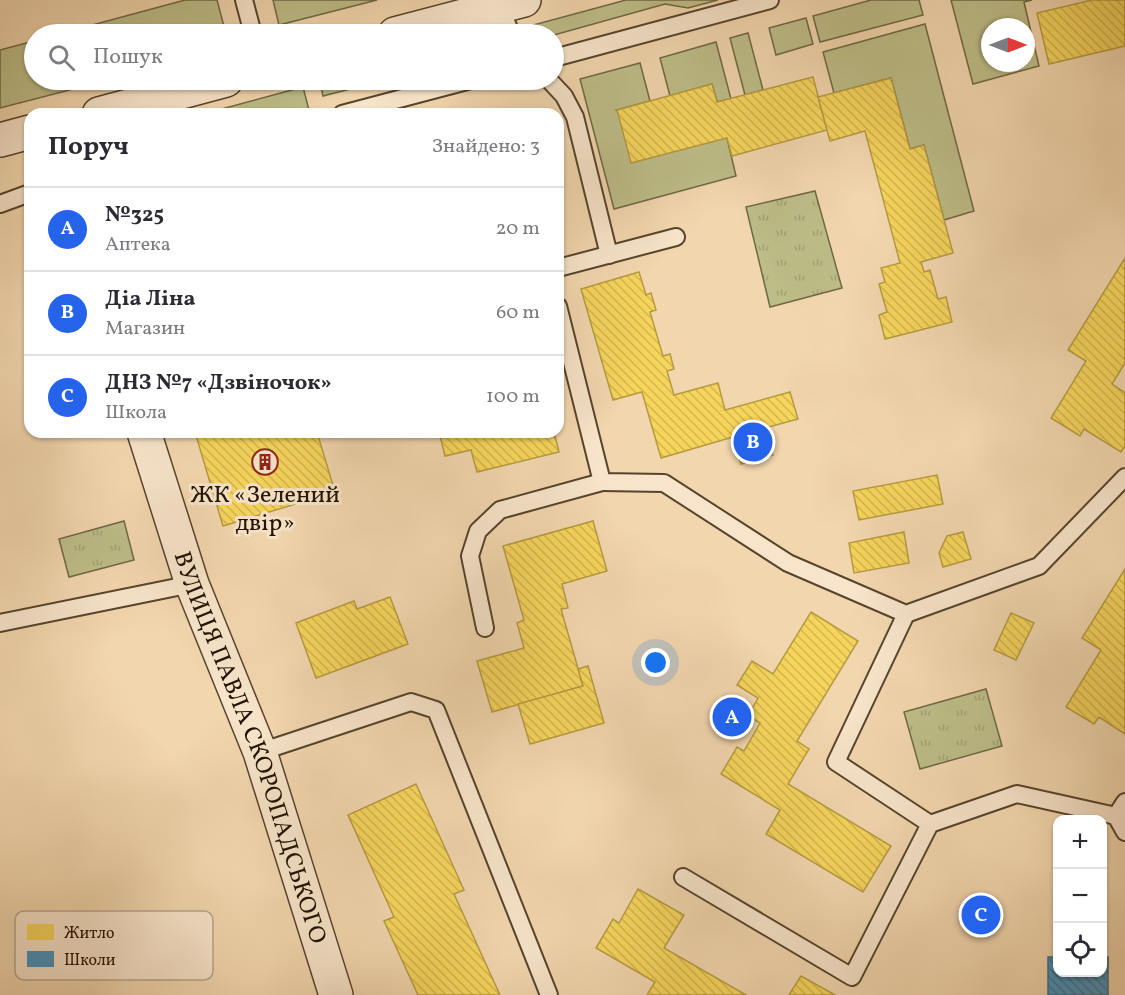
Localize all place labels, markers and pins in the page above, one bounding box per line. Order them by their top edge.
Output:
pin: B [734,420,772,464]
building icon: ЖК «Зелений двір» [250,447,280,477]
place label: ЖК «Зелений двір» [190,479,340,541]
pin: A [712,694,752,740]
pin: C [962,892,1000,938]

